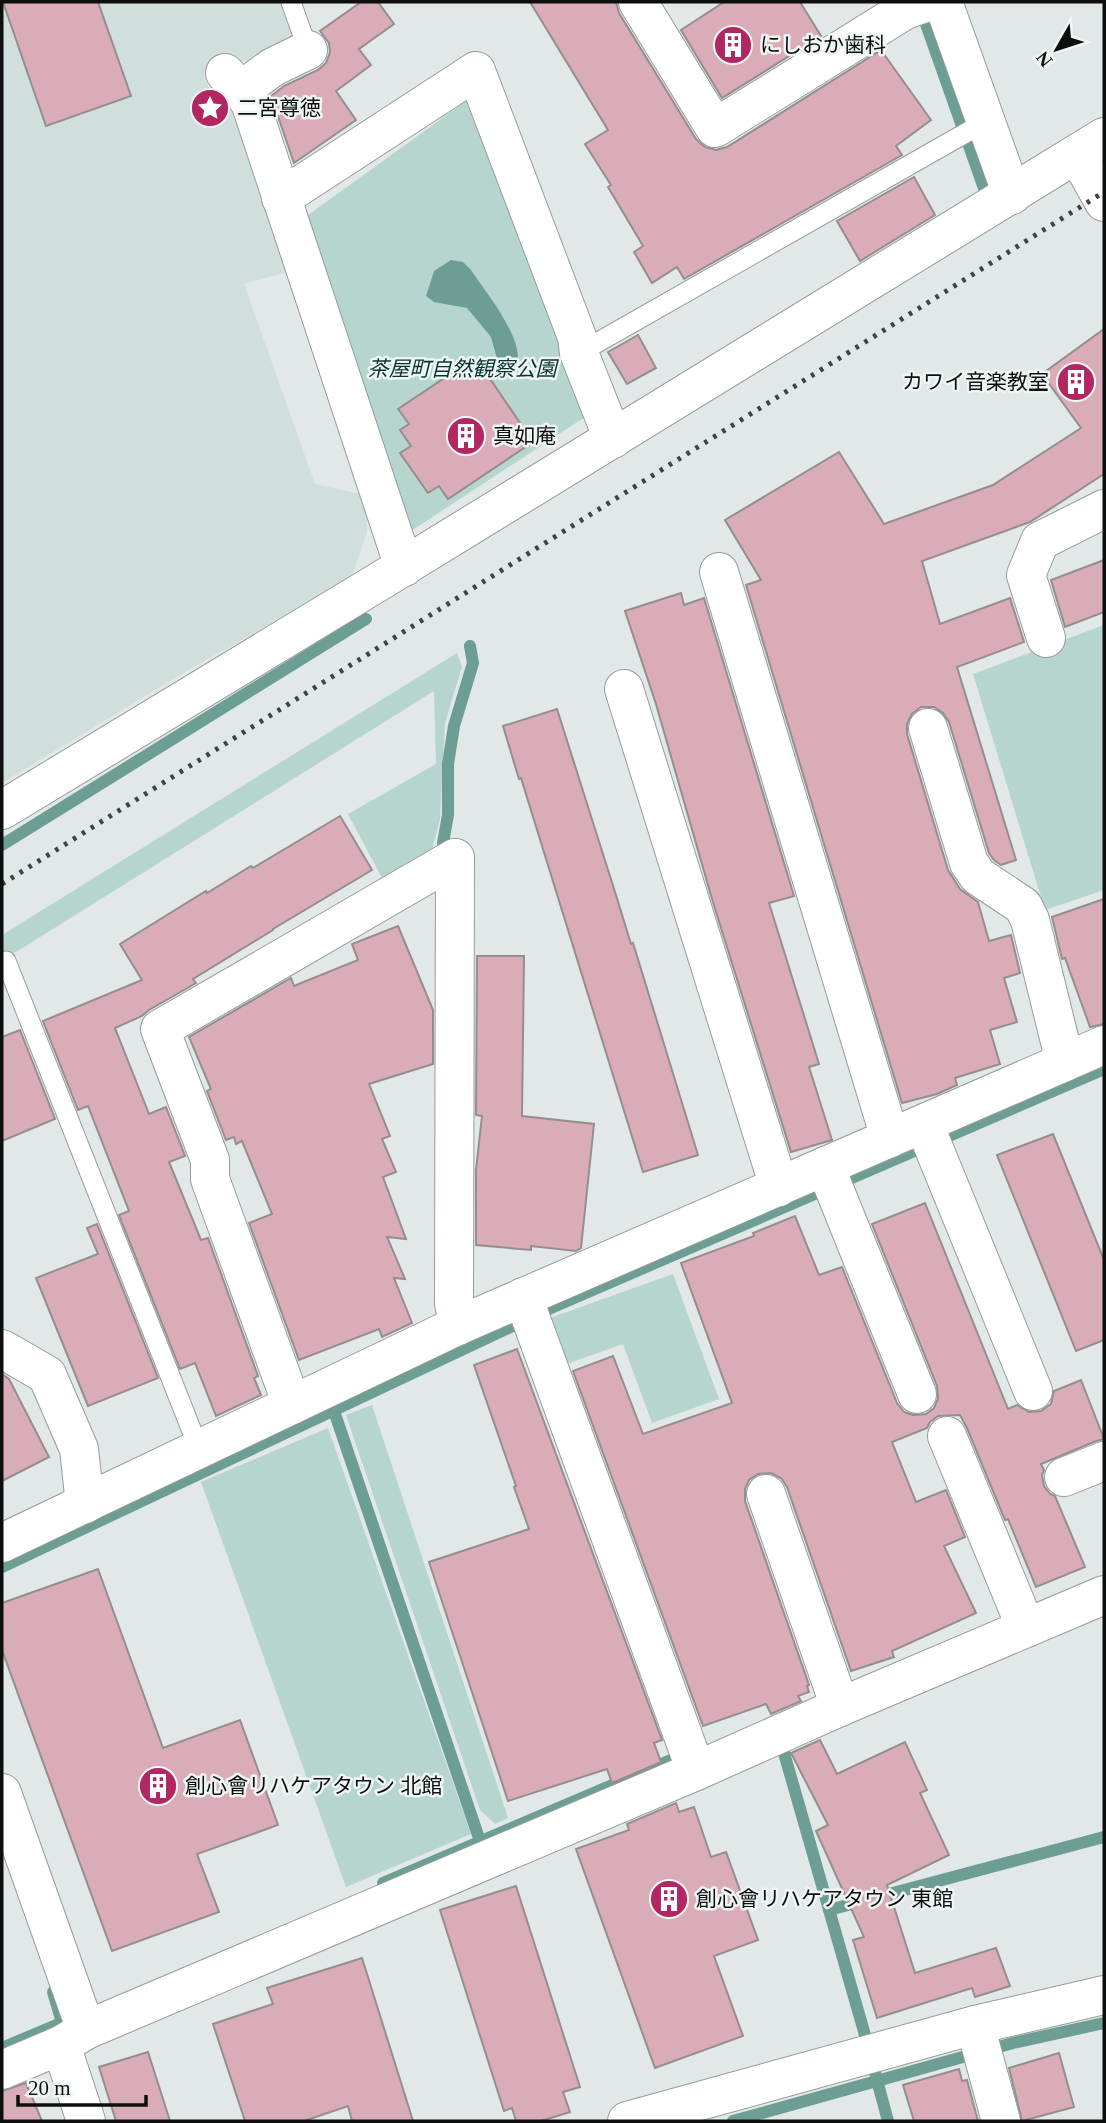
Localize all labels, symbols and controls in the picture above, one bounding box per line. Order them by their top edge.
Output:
north arrow [1022,14,1092,84]
building icon: にしおか歯科 [712,24,754,66]
place label: にしおか歯科 [760,33,886,57]
text: N [1032,47,1057,71]
place icon: 二宮尊徳 [189,87,231,129]
place label: 二宮尊徳 [237,96,321,120]
park label: 茶屋町自然観察公園 [368,357,559,381]
building icon: カワイ音楽教室 [1055,361,1097,403]
place label: カワイ音楽教室 [902,370,1049,394]
building icon: 真如庵 [445,415,487,457]
place label: 真如庵 [493,424,556,448]
building icon: 創心會リハケアタウン 北館 [137,1765,179,1807]
place label: 創心會リハケアタウン 北館 [185,1774,442,1798]
building icon: 創心會リハケアタウン 東館 [648,1878,690,1920]
place label: 創心會リハケアタウン 東館 [696,1887,953,1911]
scale bar [18,2064,145,2108]
text: 20 m [28,2076,71,2100]

